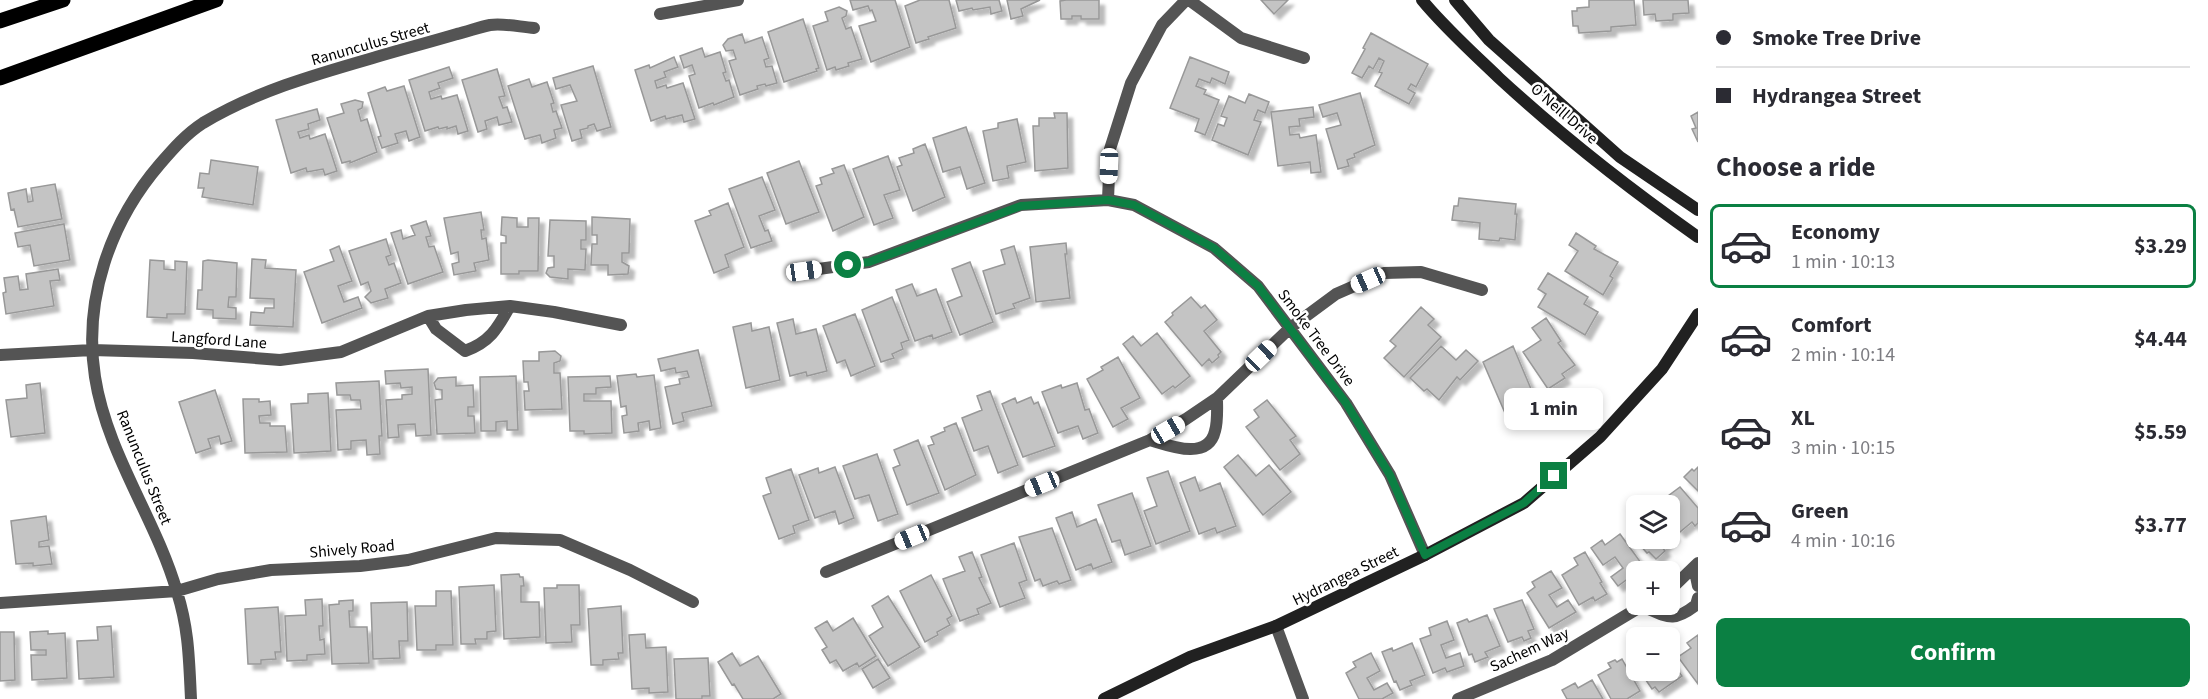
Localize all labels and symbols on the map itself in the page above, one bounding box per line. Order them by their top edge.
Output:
street label: Ranunculus Street [309,16,433,71]
street label: O'Neill Drive [1526,78,1603,149]
car [1099,148,1119,184]
route start [834,251,861,278]
car [785,260,823,282]
car [1348,264,1388,296]
street label: Smoke Tree Drive [1272,285,1360,391]
street label: Langford Lane [170,326,268,354]
car [1242,337,1280,375]
callout: 1 min [1504,389,1604,431]
street label: Ranunculus Street [111,407,177,529]
car [1148,413,1188,447]
route end [1540,462,1567,489]
car [1022,469,1062,499]
car [892,522,932,552]
street label: Shively Road [308,534,396,564]
street label: Hydrangea Street [1289,540,1403,611]
street label: Sachem Way [1486,622,1573,678]

